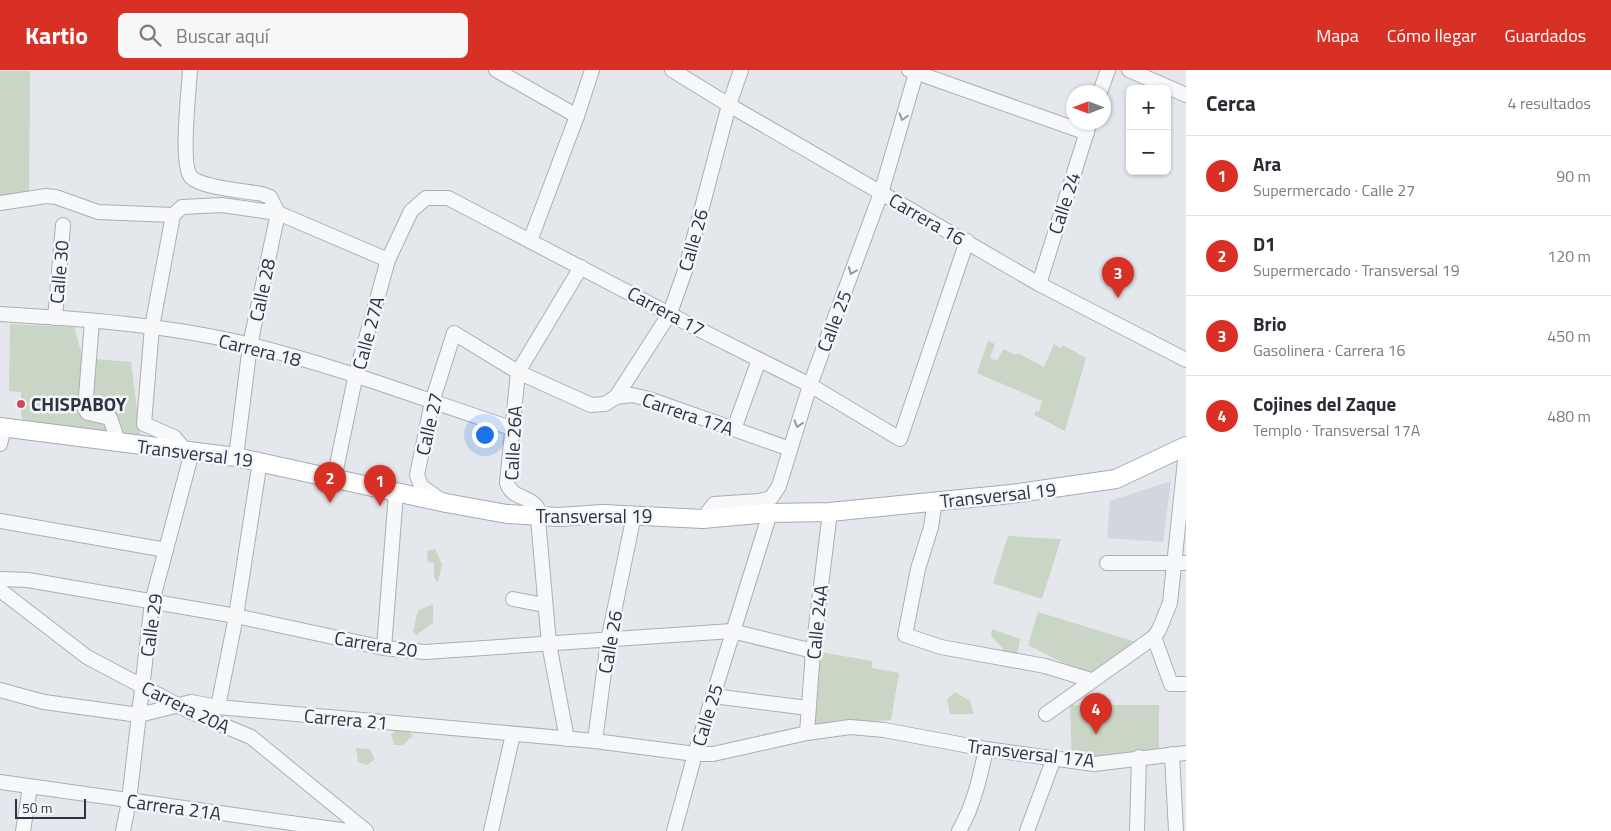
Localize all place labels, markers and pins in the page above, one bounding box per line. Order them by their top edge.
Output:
pin: 3 [1102,257,1134,298]
place label: CHISPABOY [31,389,127,418]
marker: CHISPABOY [15,398,27,410]
pin: 2 [314,462,346,503]
pin: 1 [364,465,396,506]
pin: 4 [1080,693,1112,734]

